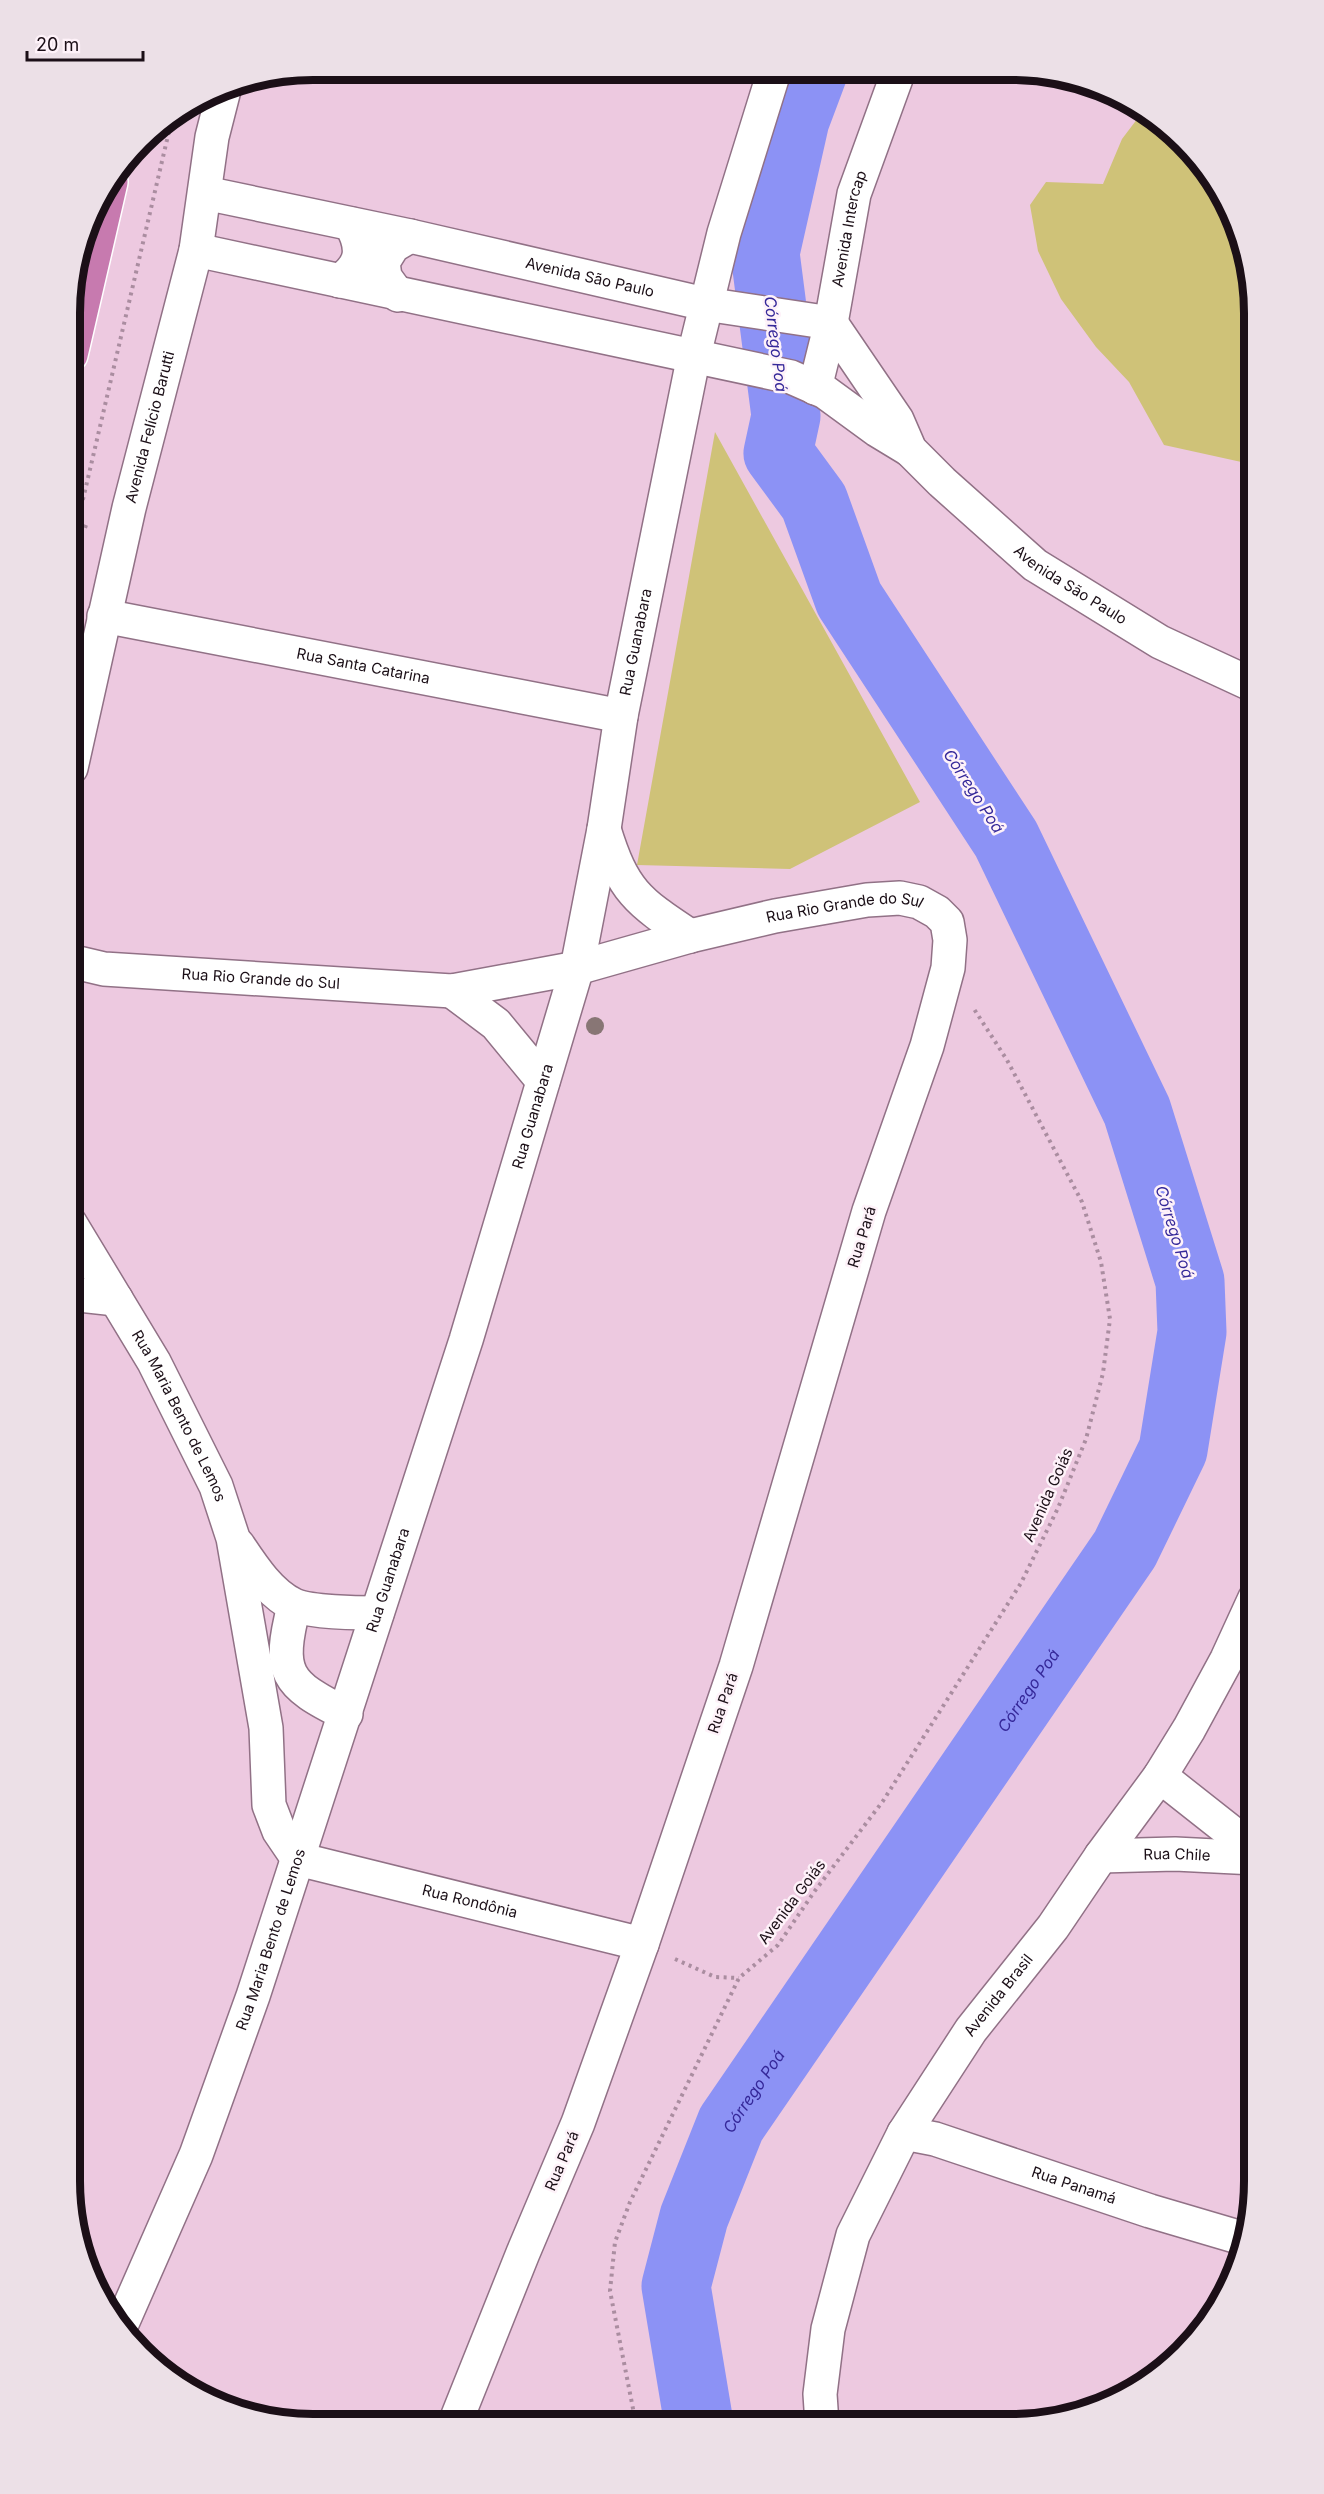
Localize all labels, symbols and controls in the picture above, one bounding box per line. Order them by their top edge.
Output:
scale bar [27,24,142,62]
text: 20 m [36,34,79,55]
street label: Avenida Intercap [828,168,871,289]
street label: Avenida São Paulo [524,253,656,301]
water label: Córrego Poá [760,295,792,393]
street label: Avenida Felício Barutti [121,349,178,505]
street label: Avenida São Paulo [1010,541,1131,628]
street label: Rua Guanabara [615,587,656,697]
street label: Rua Santa Catarina [295,643,432,688]
water label: Córrego Poá [939,745,1009,837]
street label: Rua Rio Grande do Sul [764,888,927,927]
street label: Rua Rio Grande do Sul [181,964,341,993]
street label: Rua Guanabara [508,1061,557,1171]
water label: Córrego Poá [1151,1183,1199,1281]
street label: Rua Pará [843,1204,880,1270]
street label: Rua Maria Bento de Lemos [128,1326,231,1504]
street label: Avenida Goiás [1018,1445,1077,1545]
street label: Rua Guanabara [362,1525,413,1635]
water label: Córrego Poá [993,1645,1064,1736]
street label: Rua Pará [703,1670,742,1736]
street label: Rua Chile [1143,1844,1211,1865]
street label: Rua Maria Bento de Lemos [231,1846,309,2033]
street label: Avenida Goiás [754,1856,830,1948]
street label: Rua Rondônia [420,1880,520,1922]
street label: Avenida Brasil [960,1950,1037,2040]
water label: Córrego Poá [719,2046,789,2136]
street label: Rua Pará [540,2128,583,2194]
street label: Rua Panamá [1029,2162,1119,2208]

